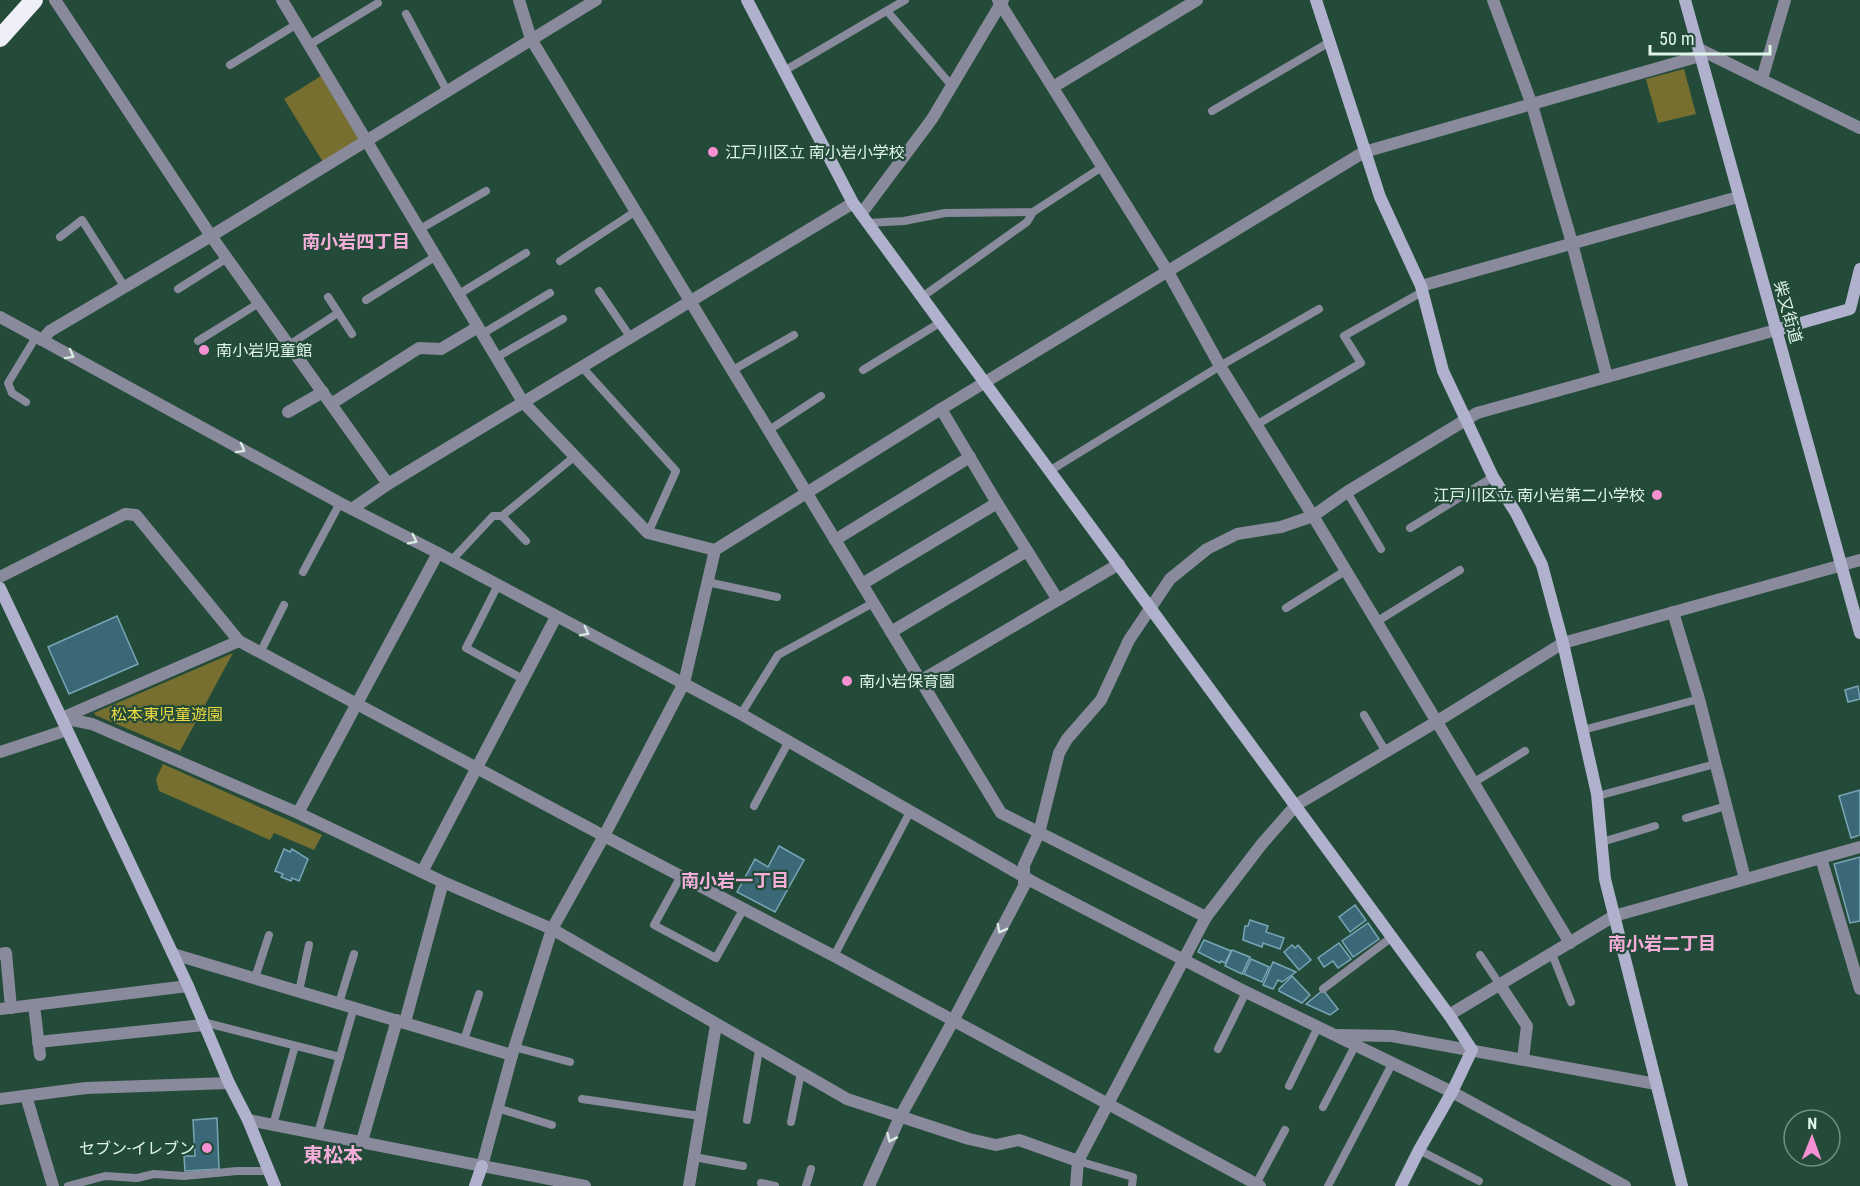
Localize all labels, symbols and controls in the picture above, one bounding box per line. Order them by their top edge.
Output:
scale bar [1650,18,1770,56]
text: 50 m [1659,28,1694,49]
place label: 江戸川区立 南小岩小学校 [725,143,905,162]
marker: 江戸川区立 南小岩小学校 [706,145,720,159]
district label: 南小岩四丁目 [302,231,410,252]
street label: 柴又街道 [1770,279,1806,345]
place label: 南小岩児童館 [216,341,312,360]
marker: 南小岩児童館 [197,343,211,357]
one-way arrow [64,348,74,359]
one-way arrow [235,442,245,453]
place label: 江戸川区立 南小岩第二小学校 [1433,486,1645,505]
marker: 江戸川区立 南小岩第二小学校 [1650,488,1664,502]
one-way arrow [407,533,418,545]
one-way arrow [579,625,589,636]
place label: 南小岩保育園 [859,672,955,691]
marker: 南小岩保育園 [840,674,854,688]
park label: 松本東児童遊園 [111,705,223,724]
district label: 南小岩一丁目 [681,870,789,891]
one-way arrow [997,922,1009,933]
district label: 南小岩二丁目 [1608,933,1716,954]
north arrow [1782,1108,1842,1168]
text: N [1807,1114,1817,1133]
one-way arrow [886,1132,898,1143]
place label: セブン-イレブン [79,1139,195,1158]
marker: セブン-イレブン [200,1141,214,1155]
district label: 東松本 [303,1143,363,1167]

